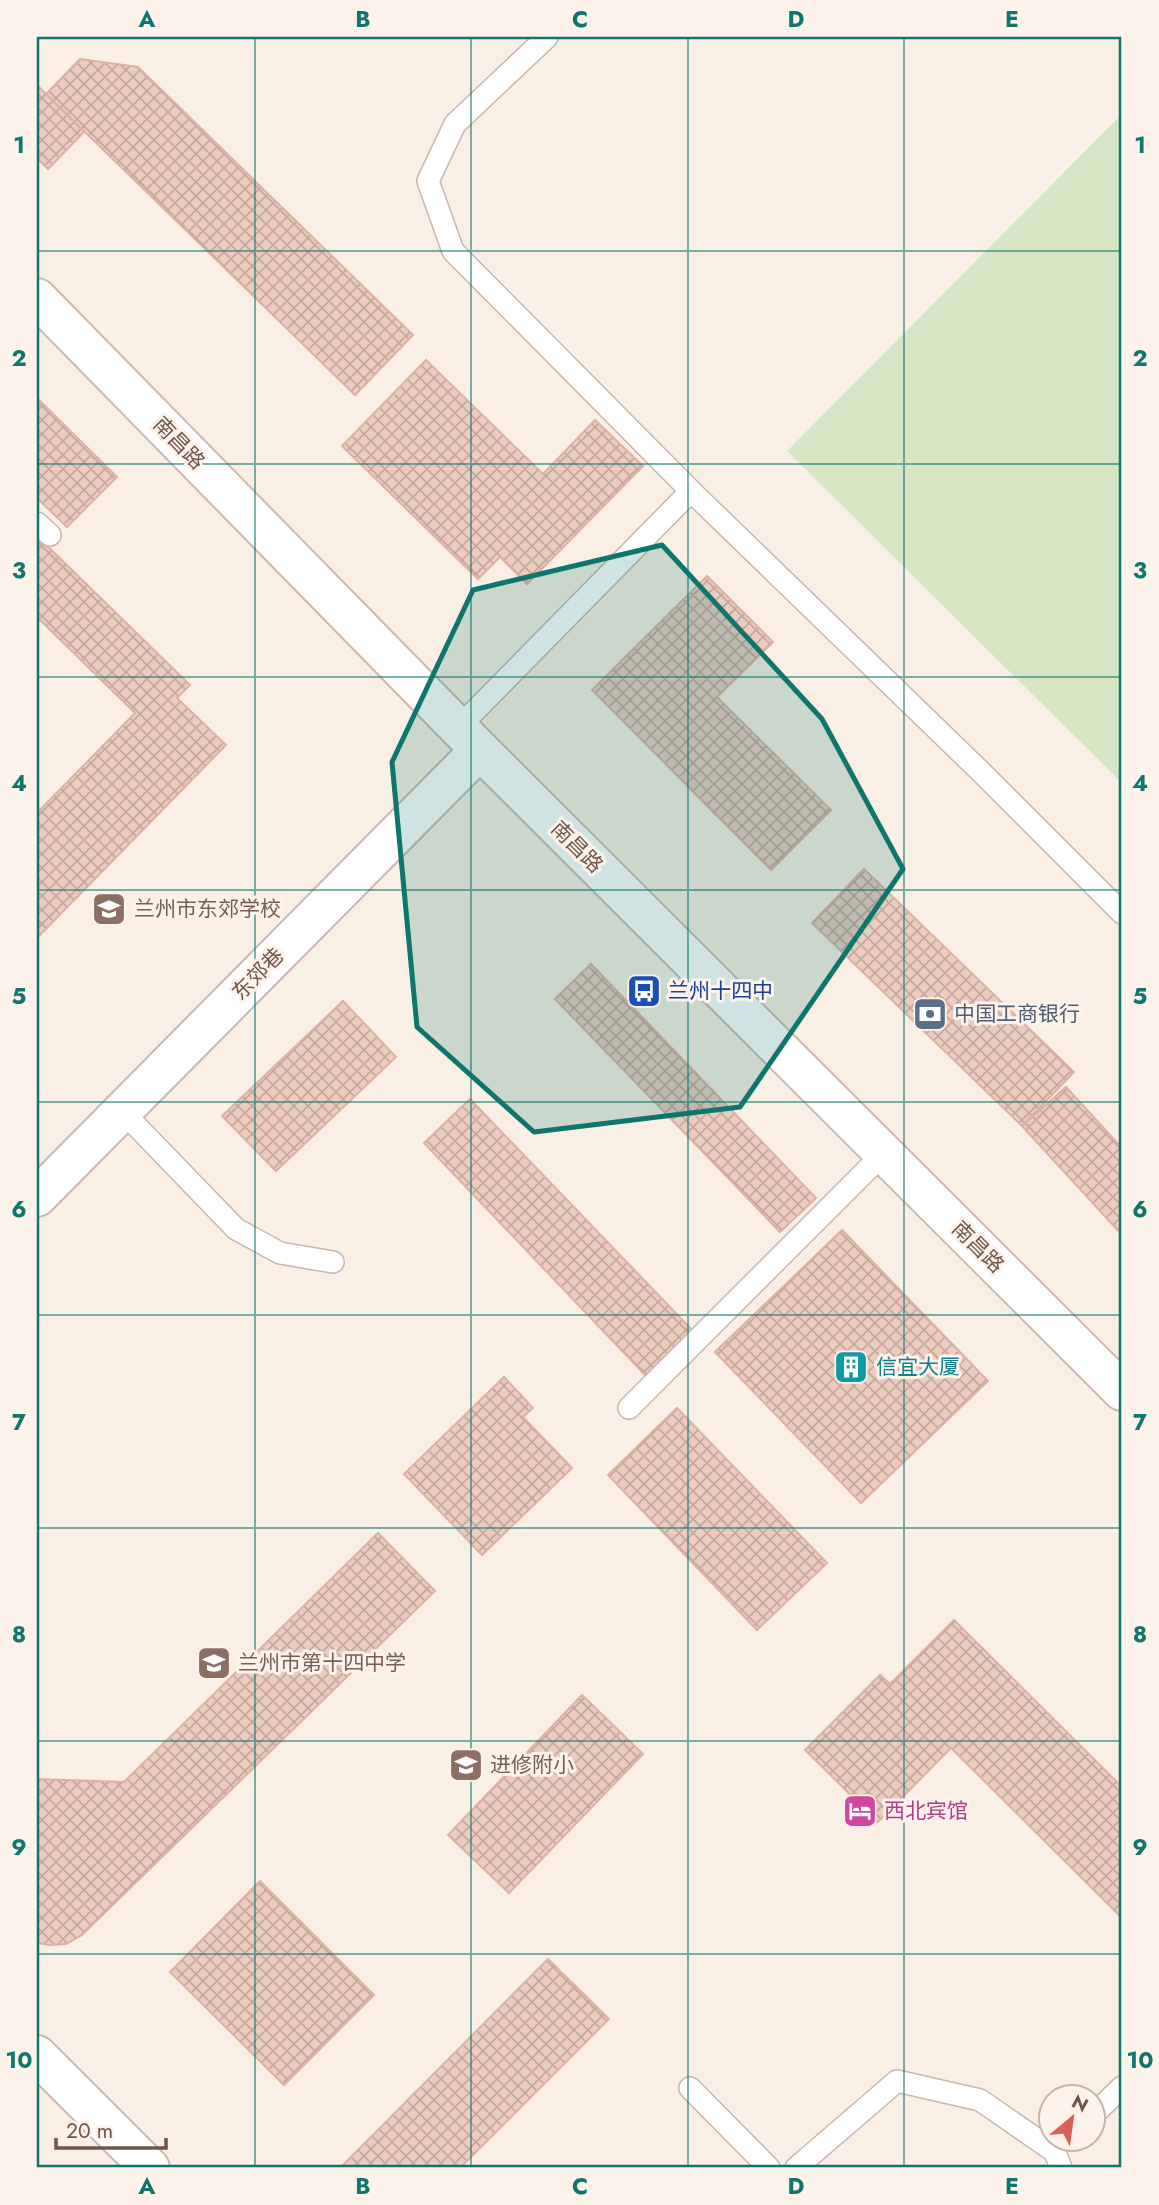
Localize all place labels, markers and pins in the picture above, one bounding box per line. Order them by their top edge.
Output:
school or university icon: 兰州市东郊学校 [90,890,128,928]
place label: 兰州市东郊学校 [134,894,281,924]
bus stop icon: 兰州十四中 [625,972,663,1010]
place label: 兰州十四中 [668,976,773,1006]
bank icon: 中国工商银行 [911,995,949,1033]
place label: 中国工商银行 [954,999,1080,1029]
building icon: 信宜大厦 [832,1348,870,1386]
place label: 信宜大厦 [876,1352,960,1382]
school or university icon: 兰州市第十四中学 [195,1644,233,1682]
place label: 兰州市第十四中学 [238,1648,406,1678]
school or university icon: 进修附小 [447,1746,485,1784]
place label: 进修附小 [490,1750,574,1780]
hotel icon: 西北宾馆 [841,1792,879,1830]
place label: 西北宾馆 [884,1796,968,1826]

